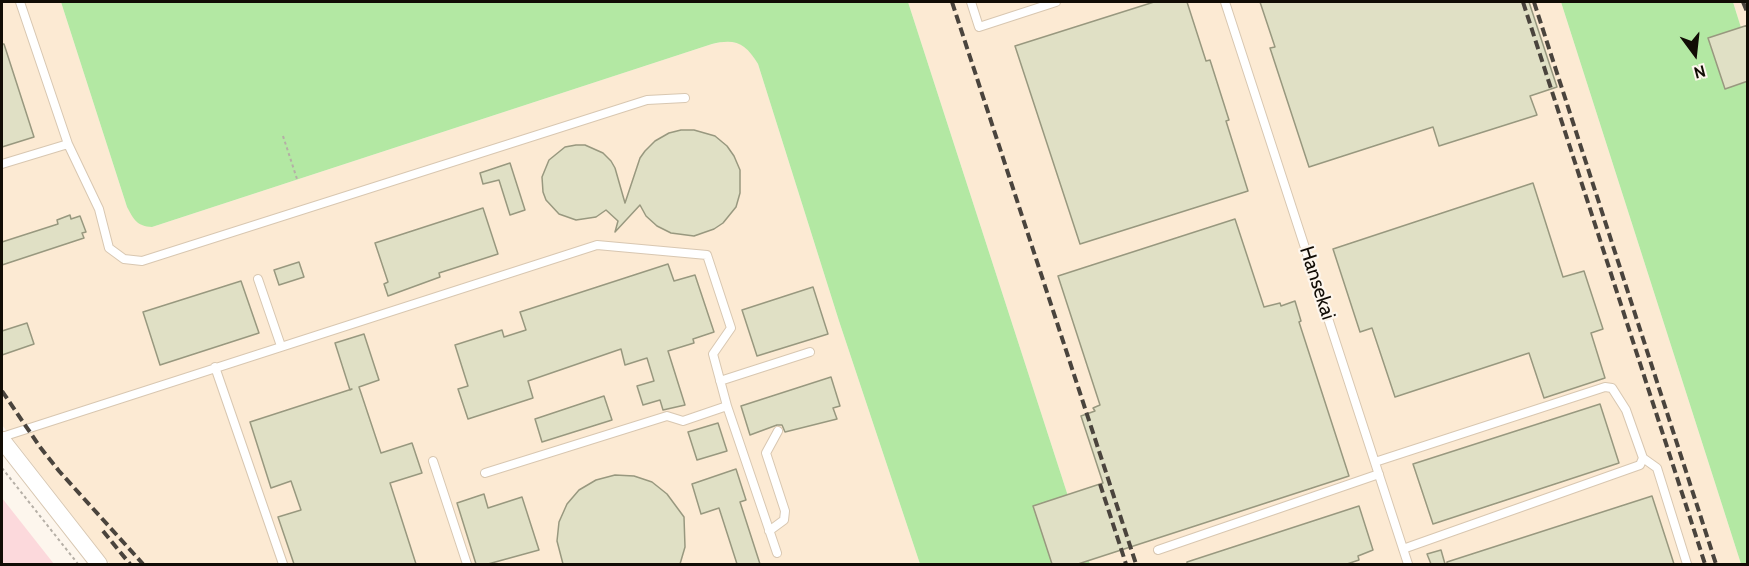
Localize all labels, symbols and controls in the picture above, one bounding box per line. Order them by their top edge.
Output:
north arrow [1665,24,1725,84]
text: N [1692,61,1708,83]
street label: Hansekai [1294,243,1340,323]

